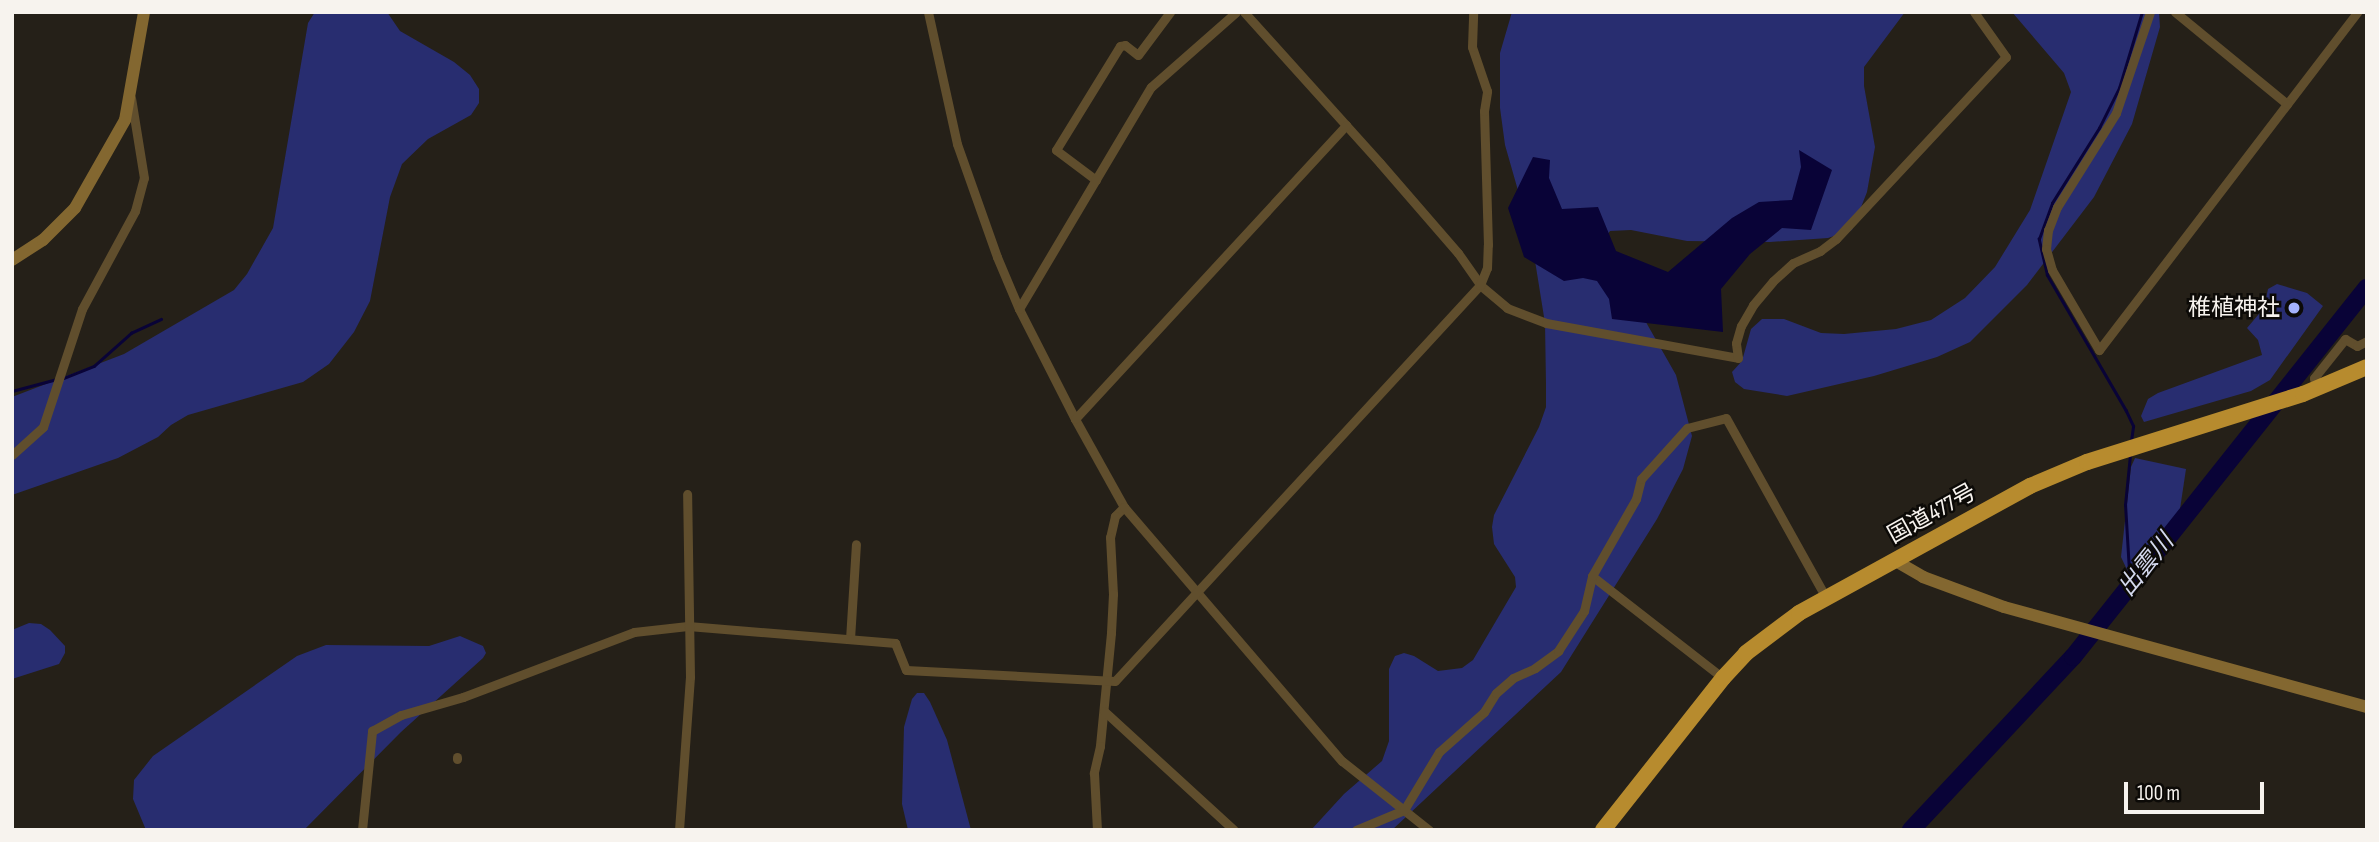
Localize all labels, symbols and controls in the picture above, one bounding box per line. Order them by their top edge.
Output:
place label: 椎植神社 [2188,294,2280,322]
marker: 椎植神社 [2286,300,2302,316]
street label: 国道477号 [1883,478,1981,550]
water label: 出雲川 [2112,528,2180,602]
scale bar [2127,768,2267,812]
text: 100 m [2137,781,2180,806]

